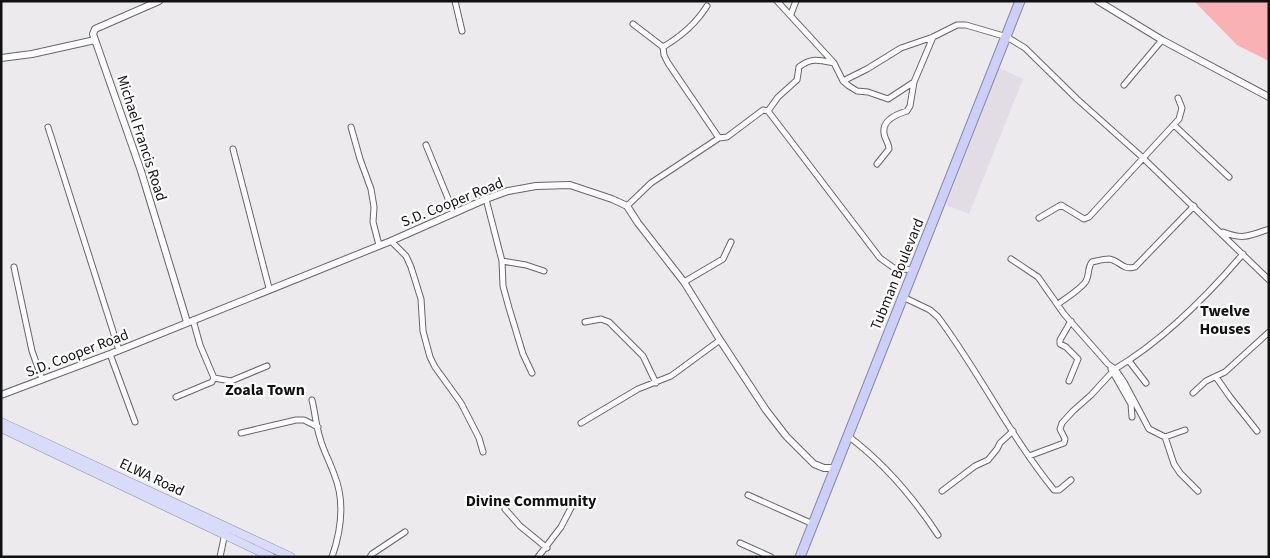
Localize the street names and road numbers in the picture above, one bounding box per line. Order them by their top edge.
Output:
street label: Michael Francis Road [111,73,172,204]
street label: S.D. Cooper Road [398,172,507,233]
street label: Tubman Boulevard [865,215,930,333]
street label: S.D. Cooper Road [23,324,132,383]
street label: ELWA Road [116,453,188,502]

